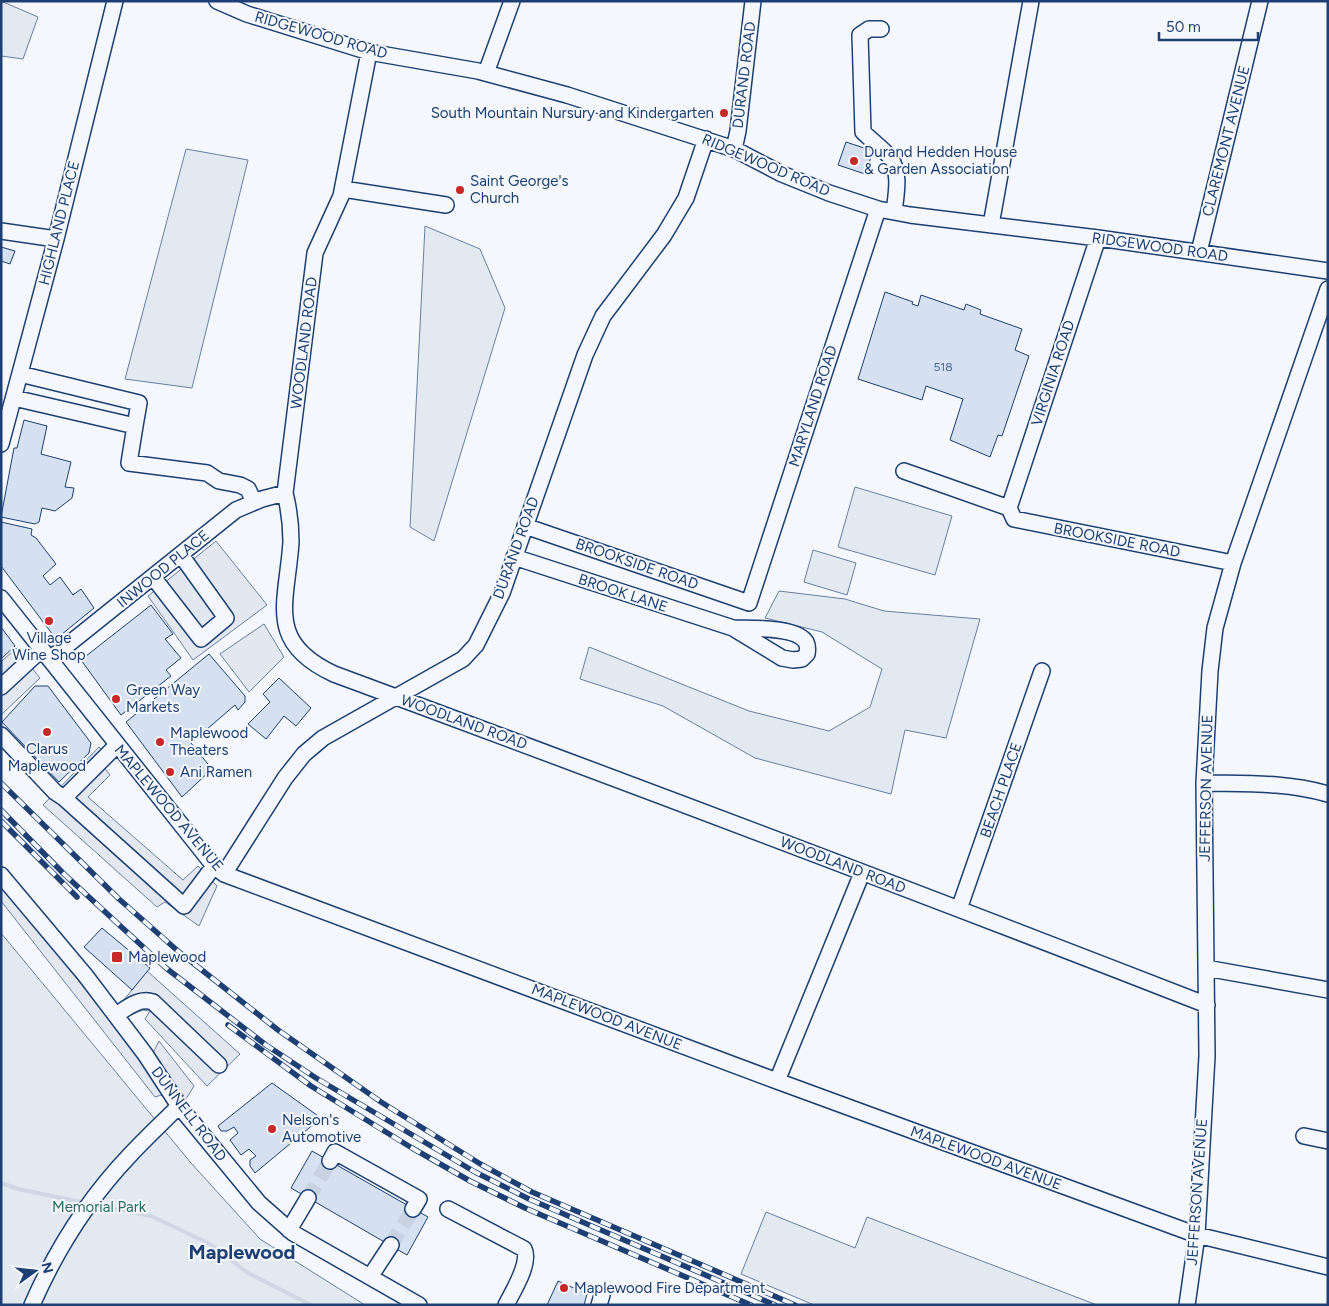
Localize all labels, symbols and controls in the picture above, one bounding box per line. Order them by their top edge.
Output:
street label: RIDGEWOOD ROAD [253,7,389,63]
scale bar [1159,10,1258,42]
text: 50 m [1166,18,1201,36]
street label: DURAND ROAD [729,20,759,130]
street label: CLAREMONT AVENUE [1199,64,1253,218]
place label: South Mountain Nursury and Kindergarten [431,104,714,122]
marker: South Mountain Nursury and Kindergarten [718,107,730,119]
street label: RIDGEWOOD ROAD [699,130,833,200]
place label: Durand Hedden House & Garden Association [864,143,1017,178]
marker: Durand Hedden House & Garden Association [848,155,860,167]
street label: HIGHLAND PLACE [35,159,83,287]
place label: Saint George's Church [470,172,568,207]
marker: Saint George's Church [454,184,466,196]
street label: RIDGEWOOD ROAD [1091,229,1229,265]
street label: WOODLAND ROAD [287,276,321,410]
street label: VIRGINIA ROAD [1027,318,1079,428]
street label: MARYLAND ROAD [785,343,841,469]
house number: 518 [933,360,953,374]
street label: DURAND ROAD [489,494,543,602]
street label: BROOKSIDE ROAD [1052,519,1182,561]
street label: INWOOD PLACE [113,526,213,612]
street label: BROOKSIDE ROAD [573,535,701,593]
street label: BROOK LANE [576,570,670,616]
marker: Village Wine Shop [43,615,55,627]
place label: Village Wine Shop [12,629,86,664]
place label: Green Way Markets [126,681,200,716]
street label: WOODLAND ROAD [398,691,530,753]
marker: Green Way Markets [110,693,122,705]
street label: JEFFERSON AVENUE [1196,714,1216,862]
place label: Maplewood Theaters [170,724,248,759]
marker: Clarus Maplewood [41,726,53,738]
marker: Maplewood Theaters [154,736,166,748]
place label: Clarus Maplewood [8,740,86,775]
street label: BEACH PLACE [976,740,1026,840]
street label: MAPLEWOOD AVENUE [111,741,227,875]
place label: Ani Ramen [180,763,252,781]
marker: Ani Ramen [164,766,176,778]
street label: WOODLAND ROAD [778,833,908,897]
place label: Maplewood [128,948,206,966]
marker: Maplewood [110,950,124,964]
street label: MAPLEWOOD AVENUE [529,980,685,1054]
street label: DUNNELL ROAD [148,1063,230,1165]
place label: Nelson's Automotive [282,1111,361,1146]
street label: JEFFERSON AVENUE [1183,1118,1211,1266]
street label: MAPLEWOOD AVENUE [908,1122,1064,1194]
marker: Nelson's Automotive [266,1123,278,1135]
park label: Memorial Park [52,1198,147,1216]
district label: Maplewood [189,1240,295,1264]
north arrow [10,1246,60,1296]
text: N [37,1260,57,1275]
place label: Maplewood Fire Department [574,1279,766,1297]
marker: Maplewood Fire Department [558,1282,570,1294]

